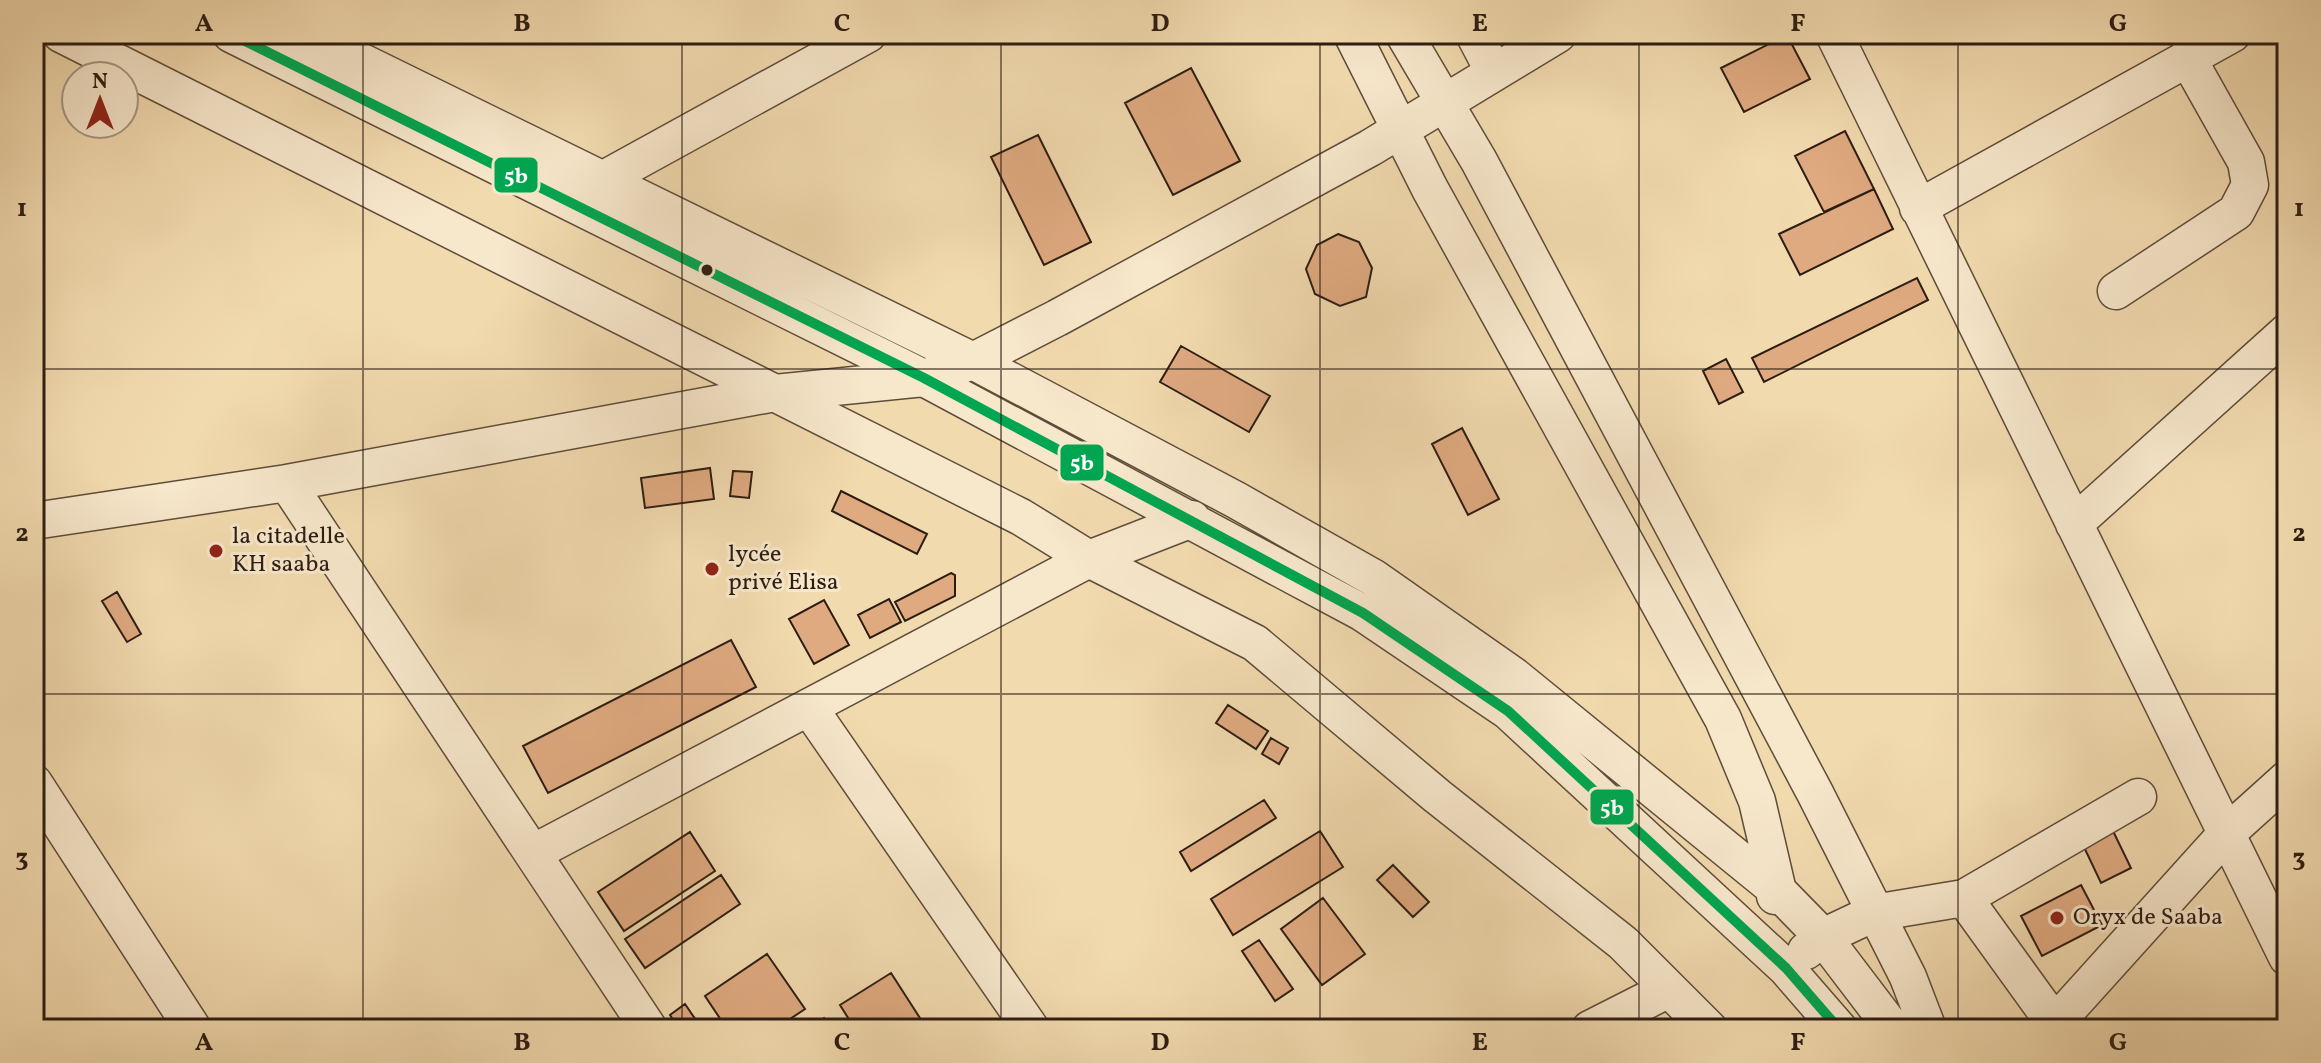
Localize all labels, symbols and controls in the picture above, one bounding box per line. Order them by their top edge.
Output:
text: A [195,6,214,42]
text: B [513,6,531,42]
text: C [834,6,850,42]
text: D [1150,6,1170,42]
text: E [1472,6,1488,42]
text: F [1790,6,1806,42]
text: G [2109,6,2127,42]
north arrow [60,60,140,140]
text: N [92,67,108,98]
line badge: 5b [493,156,539,194]
text: 5b [504,162,528,193]
text: 1 [17,191,27,227]
text: 1 [2294,191,2304,227]
unlabelled marker [699,262,715,278]
line badge: 5b [1059,443,1105,482]
text: 5b [1070,449,1094,480]
text: 2 [15,516,29,552]
text: 2 [2292,516,2306,552]
place label: la citadelle KH saaba [232,520,345,582]
place label: lycée privé Elisa [728,538,839,600]
marker: la citadelle KH saaba [207,542,225,560]
marker: lycée privé Elisa [703,560,721,578]
line badge: 5b [1589,788,1635,826]
text: 5b [1600,794,1624,825]
text: 3 [15,841,29,877]
text: 3 [2292,841,2306,877]
place label: Oryx de Saaba [2073,901,2223,935]
marker: Oryx de Saaba [2048,909,2066,927]
text: A [195,1025,214,1061]
text: B [513,1025,531,1061]
text: C [834,1025,850,1061]
text: D [1150,1025,1170,1061]
text: E [1472,1025,1488,1061]
text: F [1790,1025,1806,1061]
text: G [2109,1025,2127,1061]

